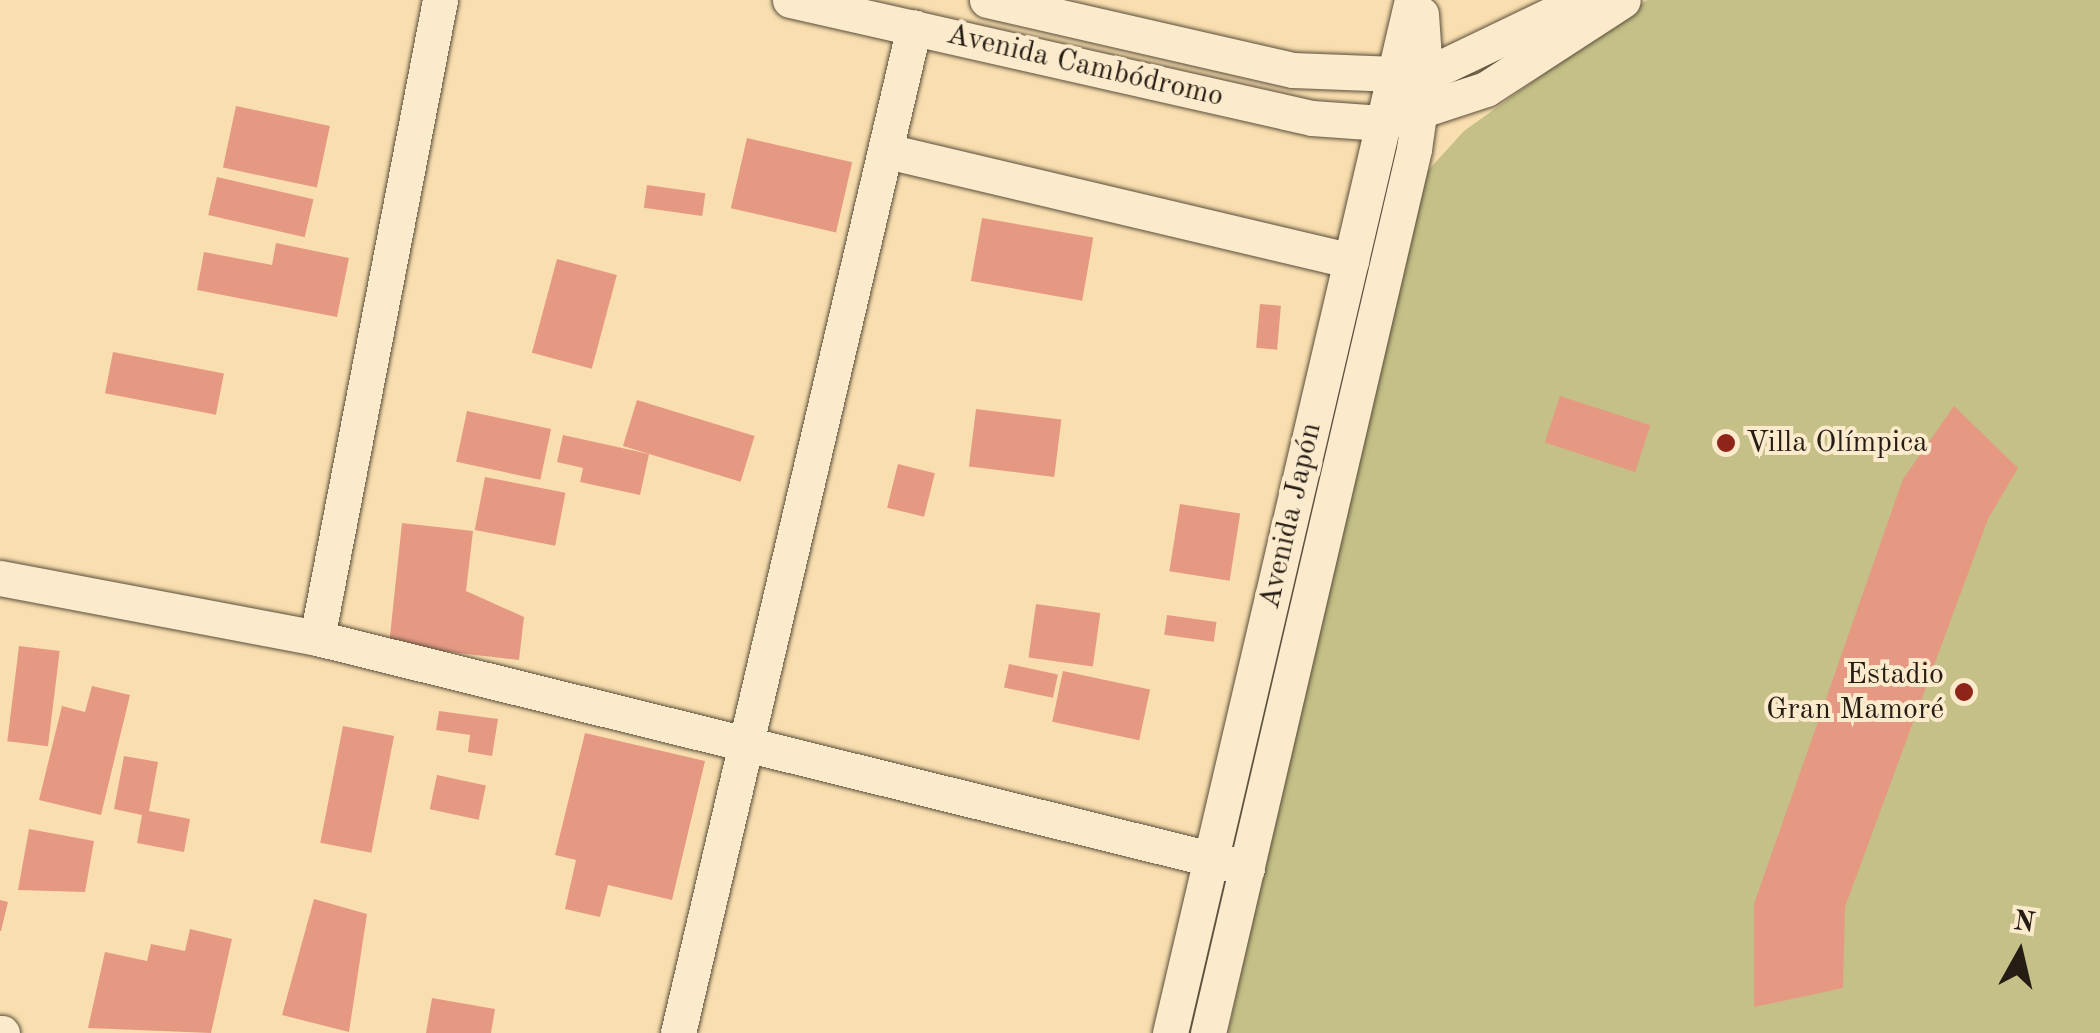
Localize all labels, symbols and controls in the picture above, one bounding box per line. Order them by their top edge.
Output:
street label: Avenida Cambódromo [943,17,1227,115]
street label: Avenida Japón [1252,419,1330,613]
place label: Villa Olímpica [1746,425,1928,461]
marker: Villa Olímpica [1715,432,1737,454]
place label: Estadio Gran Mamoré [1766,657,1944,728]
marker: Estadio Gran Mamoré [1953,681,1975,703]
north arrow [1970,903,2070,1003]
text: N [2012,908,2037,939]

